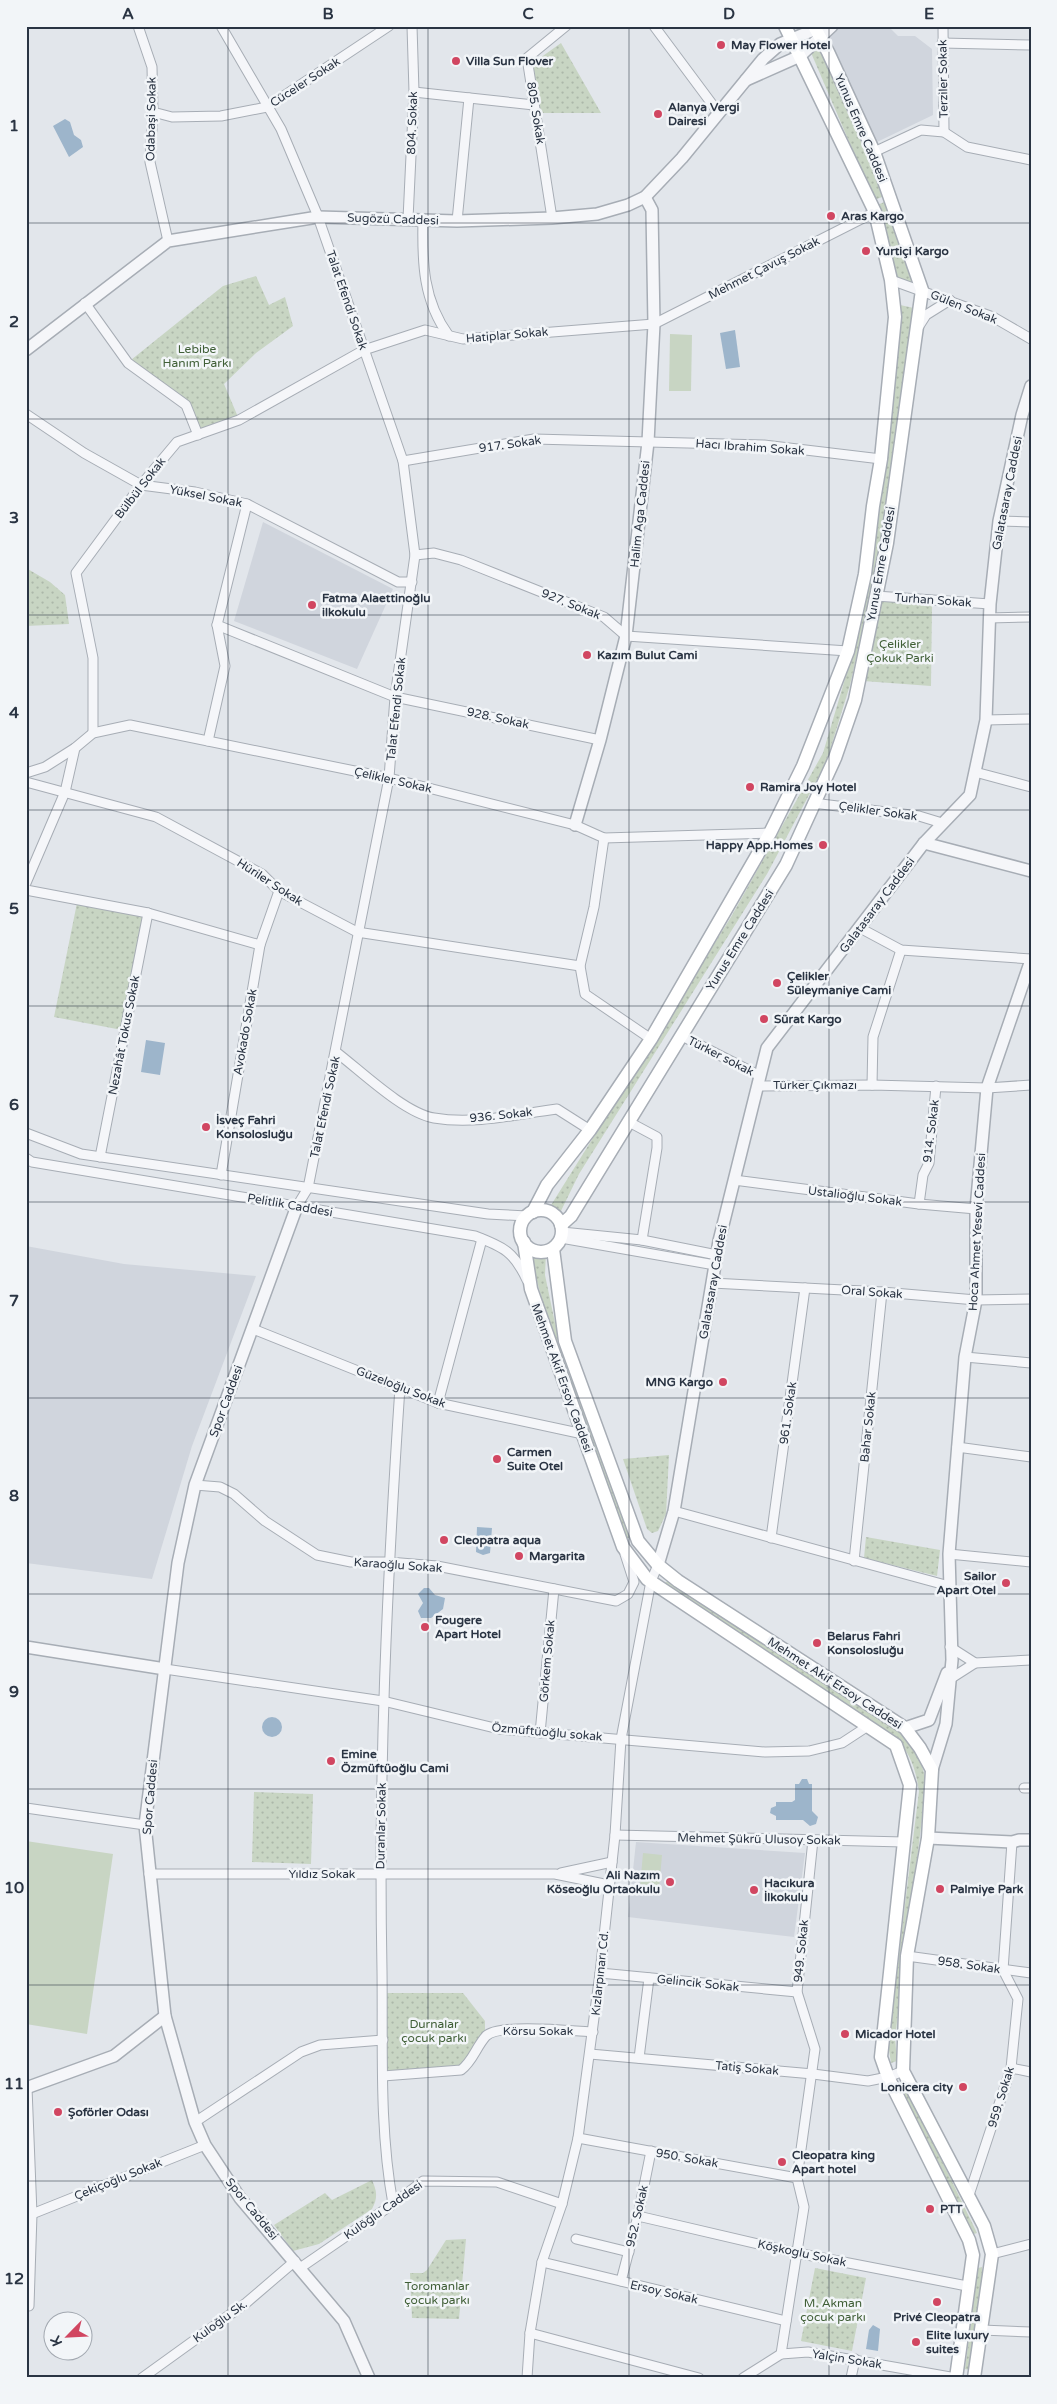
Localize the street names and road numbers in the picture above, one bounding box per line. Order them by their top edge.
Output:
street label: Terziler Sokak [935,39,951,119]
street label: Cüceler Sokak [267,54,343,110]
street label: Yunus Emre Caddesi [832,72,890,184]
street label: Odabaşi Sokak [143,76,159,161]
street label: 805. Sokak [524,81,548,146]
street label: 804. Sokak [404,91,420,155]
street label: Sugözü Caddesi [347,210,439,228]
street label: Mehmet Çavuş Sokak [706,234,822,302]
street label: Talat Efendi Sokak [323,248,371,352]
street label: Gülen Sokak [928,287,1000,327]
street label: Hatiplar Sokak [465,324,549,346]
street label: 917. Sokak [478,433,542,455]
street label: Galatasaray Caddesi [989,435,1025,551]
street label: Hacı Ibrahim Sokak [695,436,805,458]
street label: Bülbül Sokak [112,454,169,521]
street label: Halim Aga Caddesi [627,460,653,568]
street label: Yüksel Sokak [168,482,244,510]
street label: Yunus Emre Caddesi [864,506,898,622]
street label: 927. Sokak [539,586,603,622]
street label: Turhan Sokak [894,590,973,610]
street label: Talat Efendi Sokak [384,656,408,762]
street label: 928. Sokak [466,705,531,732]
street label: Çelikler Sokak [353,764,434,796]
street label: Çelikler Sokak [838,799,919,824]
street label: Galatasaray Caddesi [837,855,917,955]
street label: Hüriler Sokak [234,856,306,909]
street label: Yunus Emre Caddesi [703,887,777,993]
street label: Nezahât Tokus Sokak [106,974,143,1096]
street label: Avokado Sokak [230,987,260,1076]
street label: Türker sokak [686,1033,757,1079]
street label: Talat Efendi Sokak [307,1054,343,1159]
street label: Türker Çıkmazı [773,1078,857,1092]
street label: 914. Sokak [920,1098,942,1163]
street label: 936. Sokak [469,1105,534,1125]
street label: Hoca Ahmet Yesevi Caddesi [966,1153,988,1311]
street label: Ustalioğlu Sokak [807,1183,903,1209]
street label: Pelitlik Caddesi [246,1191,334,1219]
street label: Galatasaray Caddesi [696,1224,730,1340]
street label: Oral Sokak [841,1283,904,1301]
street label: Mehmet Akif Ersoy Caddesi [528,1302,596,1454]
street label: Spor Caddesi [206,1363,246,1439]
street label: Güzeloğlu Sokak [354,1363,448,1411]
street label: 961. Sokak [777,1380,799,1445]
street label: Bahar Sokak [857,1390,879,1463]
street label: Karaoğlu Sokak [353,1555,443,1575]
street label: Görkem Sokak [536,1619,558,1703]
street label: Mehmet Akif Ersoy Caddesi [765,1634,905,1732]
street label: Özmüftüoğlu sokak [491,1720,604,1744]
street label: Spor Caddesi [140,1759,160,1835]
street label: Duranlar Sokak [373,1782,389,1869]
street label: Mehmet Şükrü Ulusoy Sokak [677,1831,841,1847]
street label: Yıldız Sokak [289,1867,356,1881]
street label: 949. Sokak [791,1918,811,1983]
street label: Kızlarpınarı Cd. [589,1930,611,2016]
street label: 958. Sokak [937,1954,1002,1976]
street label: Gelincik Sokak [656,1972,740,1994]
street label: Körsu Sokak [503,2024,574,2038]
street label: Tatiş Sokak [715,2058,780,2078]
street label: 959. Sokak [985,2064,1017,2129]
street label: 950. Sokak [655,2146,720,2170]
street label: Çekiçoğlu Sokak [72,2155,164,2203]
street label: Spor Caddesi [223,2175,281,2243]
street label: Kulöğlu Caddesi [341,2178,425,2242]
street label: 952. Sokak [623,2183,651,2248]
street label: Köşkoglu Sokak [756,2237,848,2269]
street label: Ersoy Sokak [629,2277,700,2307]
street label: Kuloğlu Sk. [190,2297,250,2345]
street label: Yalçin Sokak [811,2347,883,2372]

